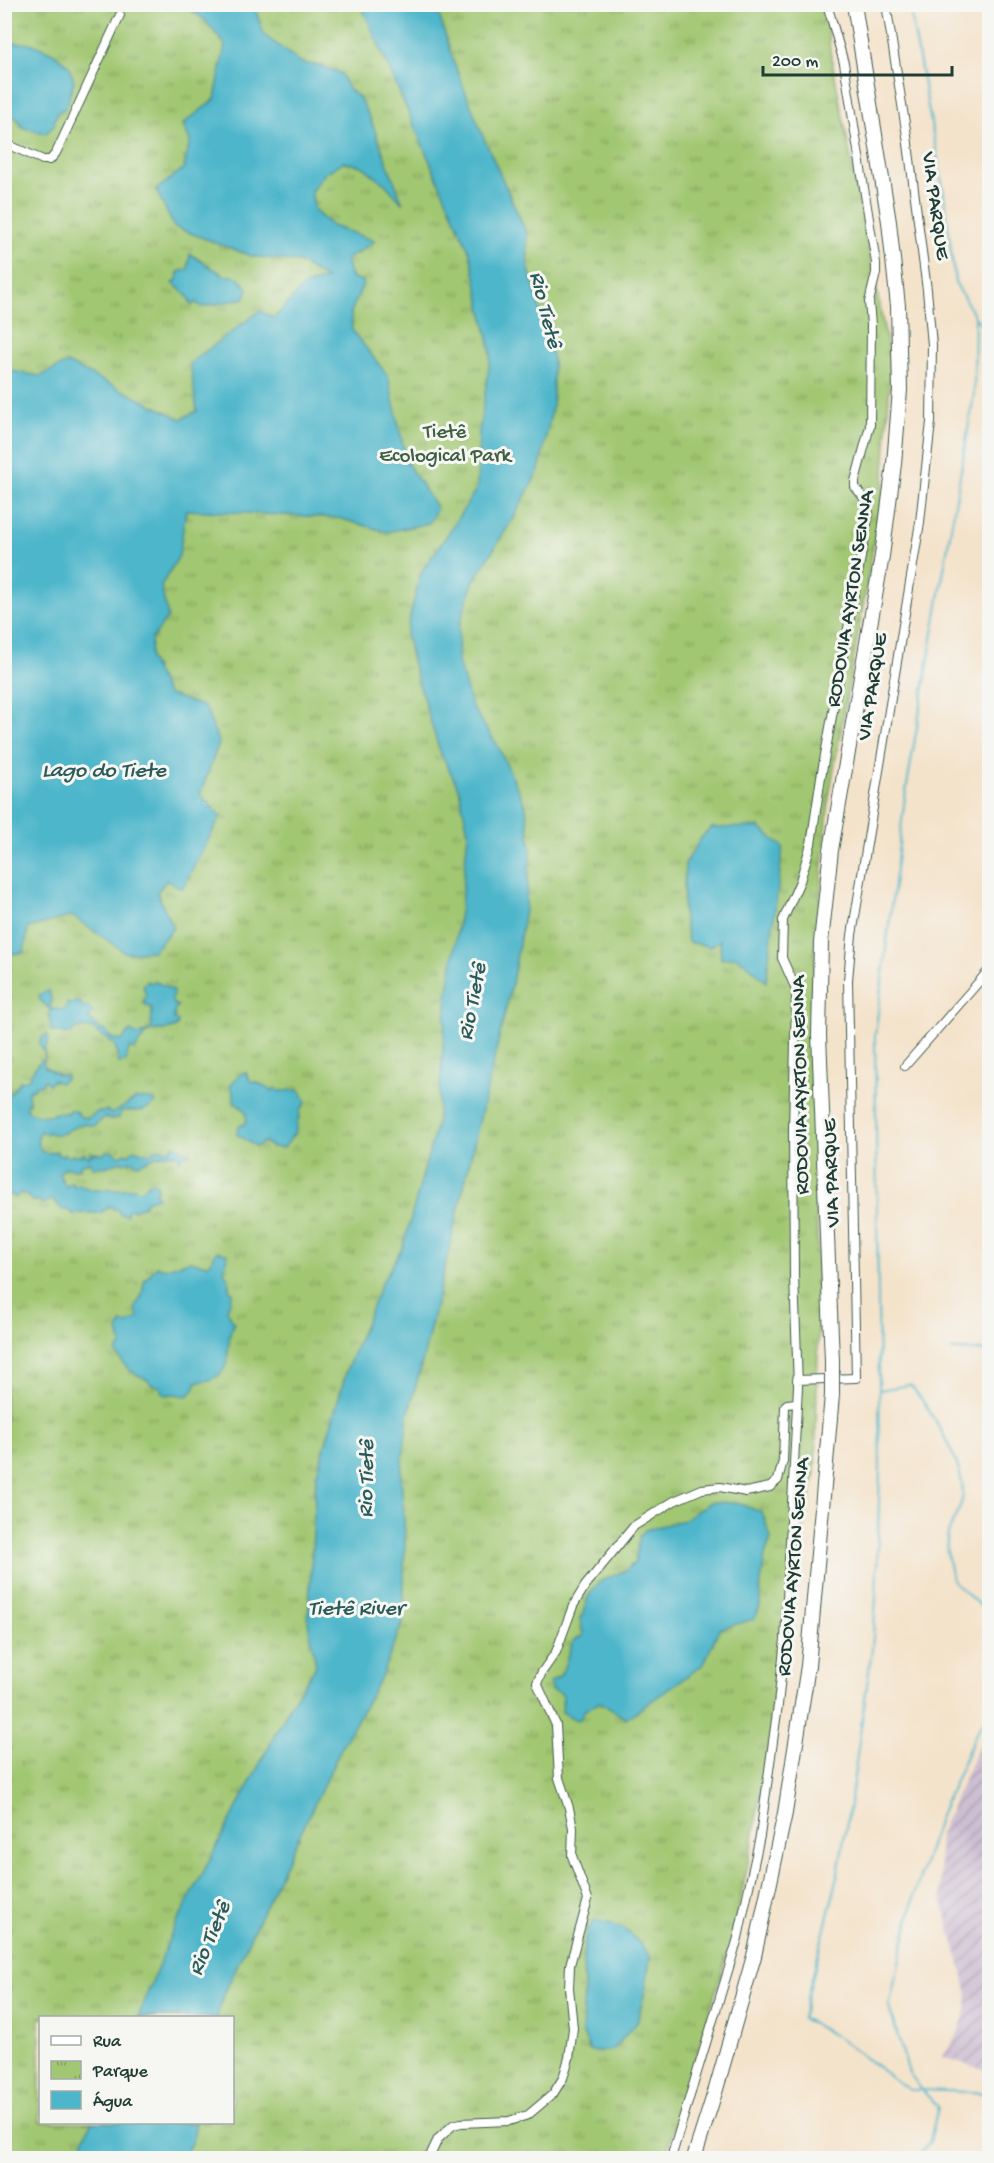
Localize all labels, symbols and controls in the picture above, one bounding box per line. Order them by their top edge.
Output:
scale bar [763,39,952,77]
text: 200 m [772,52,819,73]
street label: VIA PARQUE [914,150,954,262]
water label: Rio Tietê [522,269,566,353]
park label: Tietê Ecological Park [379,421,513,470]
street label: RODOVIA AYRTON SENNA [823,487,882,709]
street label: VIA PARQUE [853,631,895,743]
water label: Lago do Tiete [42,759,168,785]
water label: Rio Tietê [454,960,495,1043]
street label: RODOVIA AYRTON SENNA [788,974,816,1195]
street label: VIA PARQUE [819,1117,847,1229]
water label: Rio Tietê [354,1438,382,1518]
street label: RODOVIA AYRTON SENNA [773,1455,817,1677]
water label: Tietê River [308,1597,408,1623]
water label: Rio Tietê [184,1897,239,1980]
legend [39,2016,234,2124]
text: Rua [93,2032,122,2053]
text: Parque [92,2062,149,2083]
text: Água [93,2091,133,2113]

